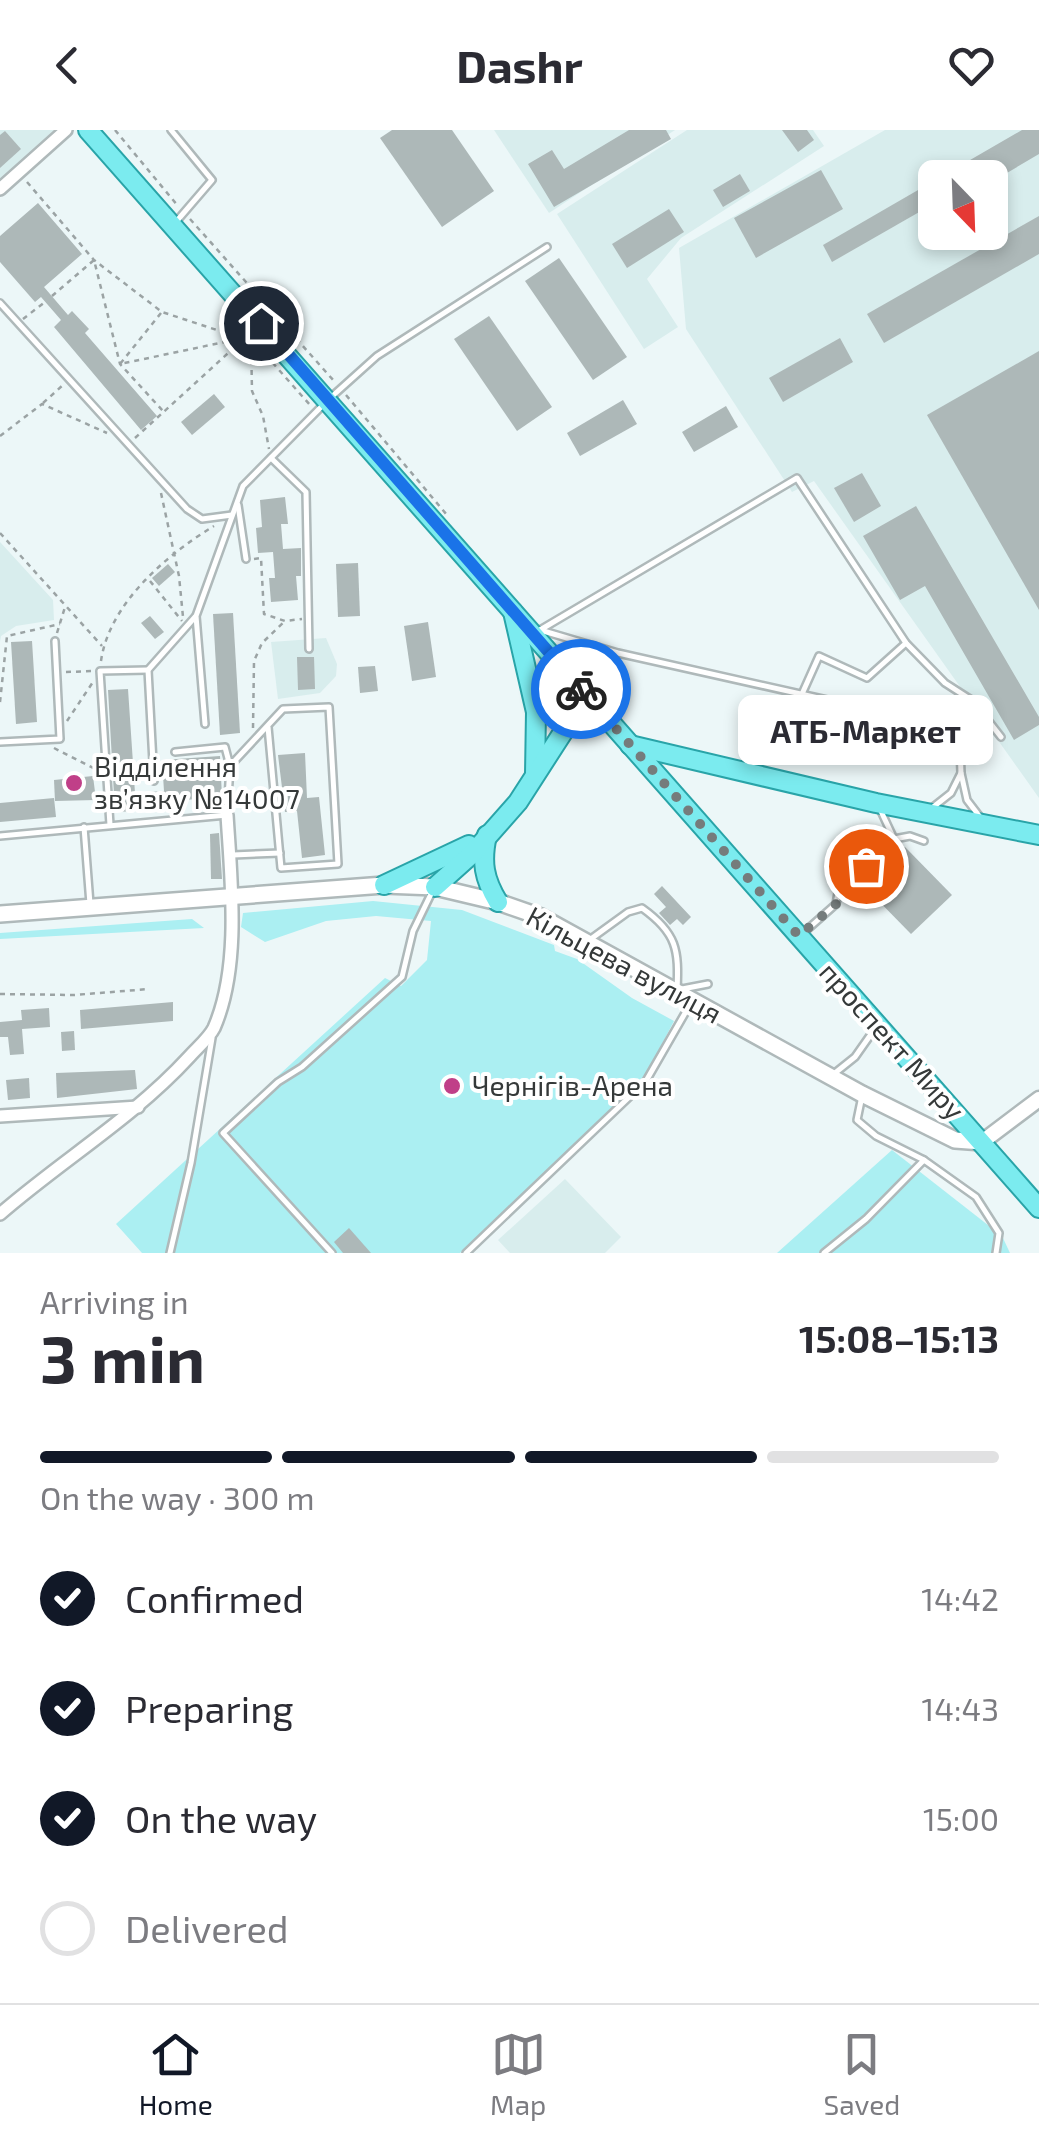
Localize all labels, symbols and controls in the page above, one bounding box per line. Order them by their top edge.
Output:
icon: back [40,38,95,93]
text: Dashr [456,38,583,92]
icon: heart [944,38,999,93]
north arrow [918,160,1008,250]
map controls [918,160,1008,250]
pin [219,281,304,366]
icon: home [234,296,289,351]
courier [531,639,631,739]
icon: bike [554,662,609,717]
callout: АТБ-Маркет [738,696,994,766]
text: АТБ-Маркет [770,711,961,749]
place label: Відділення зв’язку №14007 [94,749,300,815]
marker: Відділення зв’язку №14007 [63,772,85,794]
pin [824,824,909,909]
icon: bag [839,839,894,894]
street label: Кільцева вулиця [521,898,728,1030]
street label: проспект Миру [813,954,973,1126]
place label: Чернігів-Арена [472,1068,673,1102]
marker: Чернігів-Арена [441,1075,463,1097]
text: Arriving in [40,1282,189,1320]
text: 15:08–15:13 [799,1315,999,1361]
text: 3 min [40,1318,205,1396]
text: On the way · 300 m [40,1478,314,1516]
icon: check [40,1571,95,1626]
text: Confirmed [125,1575,304,1621]
text: 14:42 [921,1579,999,1617]
icon: check [40,1681,95,1736]
text: Preparing [125,1685,293,1731]
text: 14:43 [922,1689,999,1727]
icon: check [40,1791,95,1846]
text: On the way [125,1795,317,1841]
text: 15:00 [923,1799,999,1837]
text: Delivered [125,1905,289,1951]
tab: Home [139,2027,213,2121]
tab: Map [490,2027,546,2121]
tab: Saved [824,2027,900,2121]

